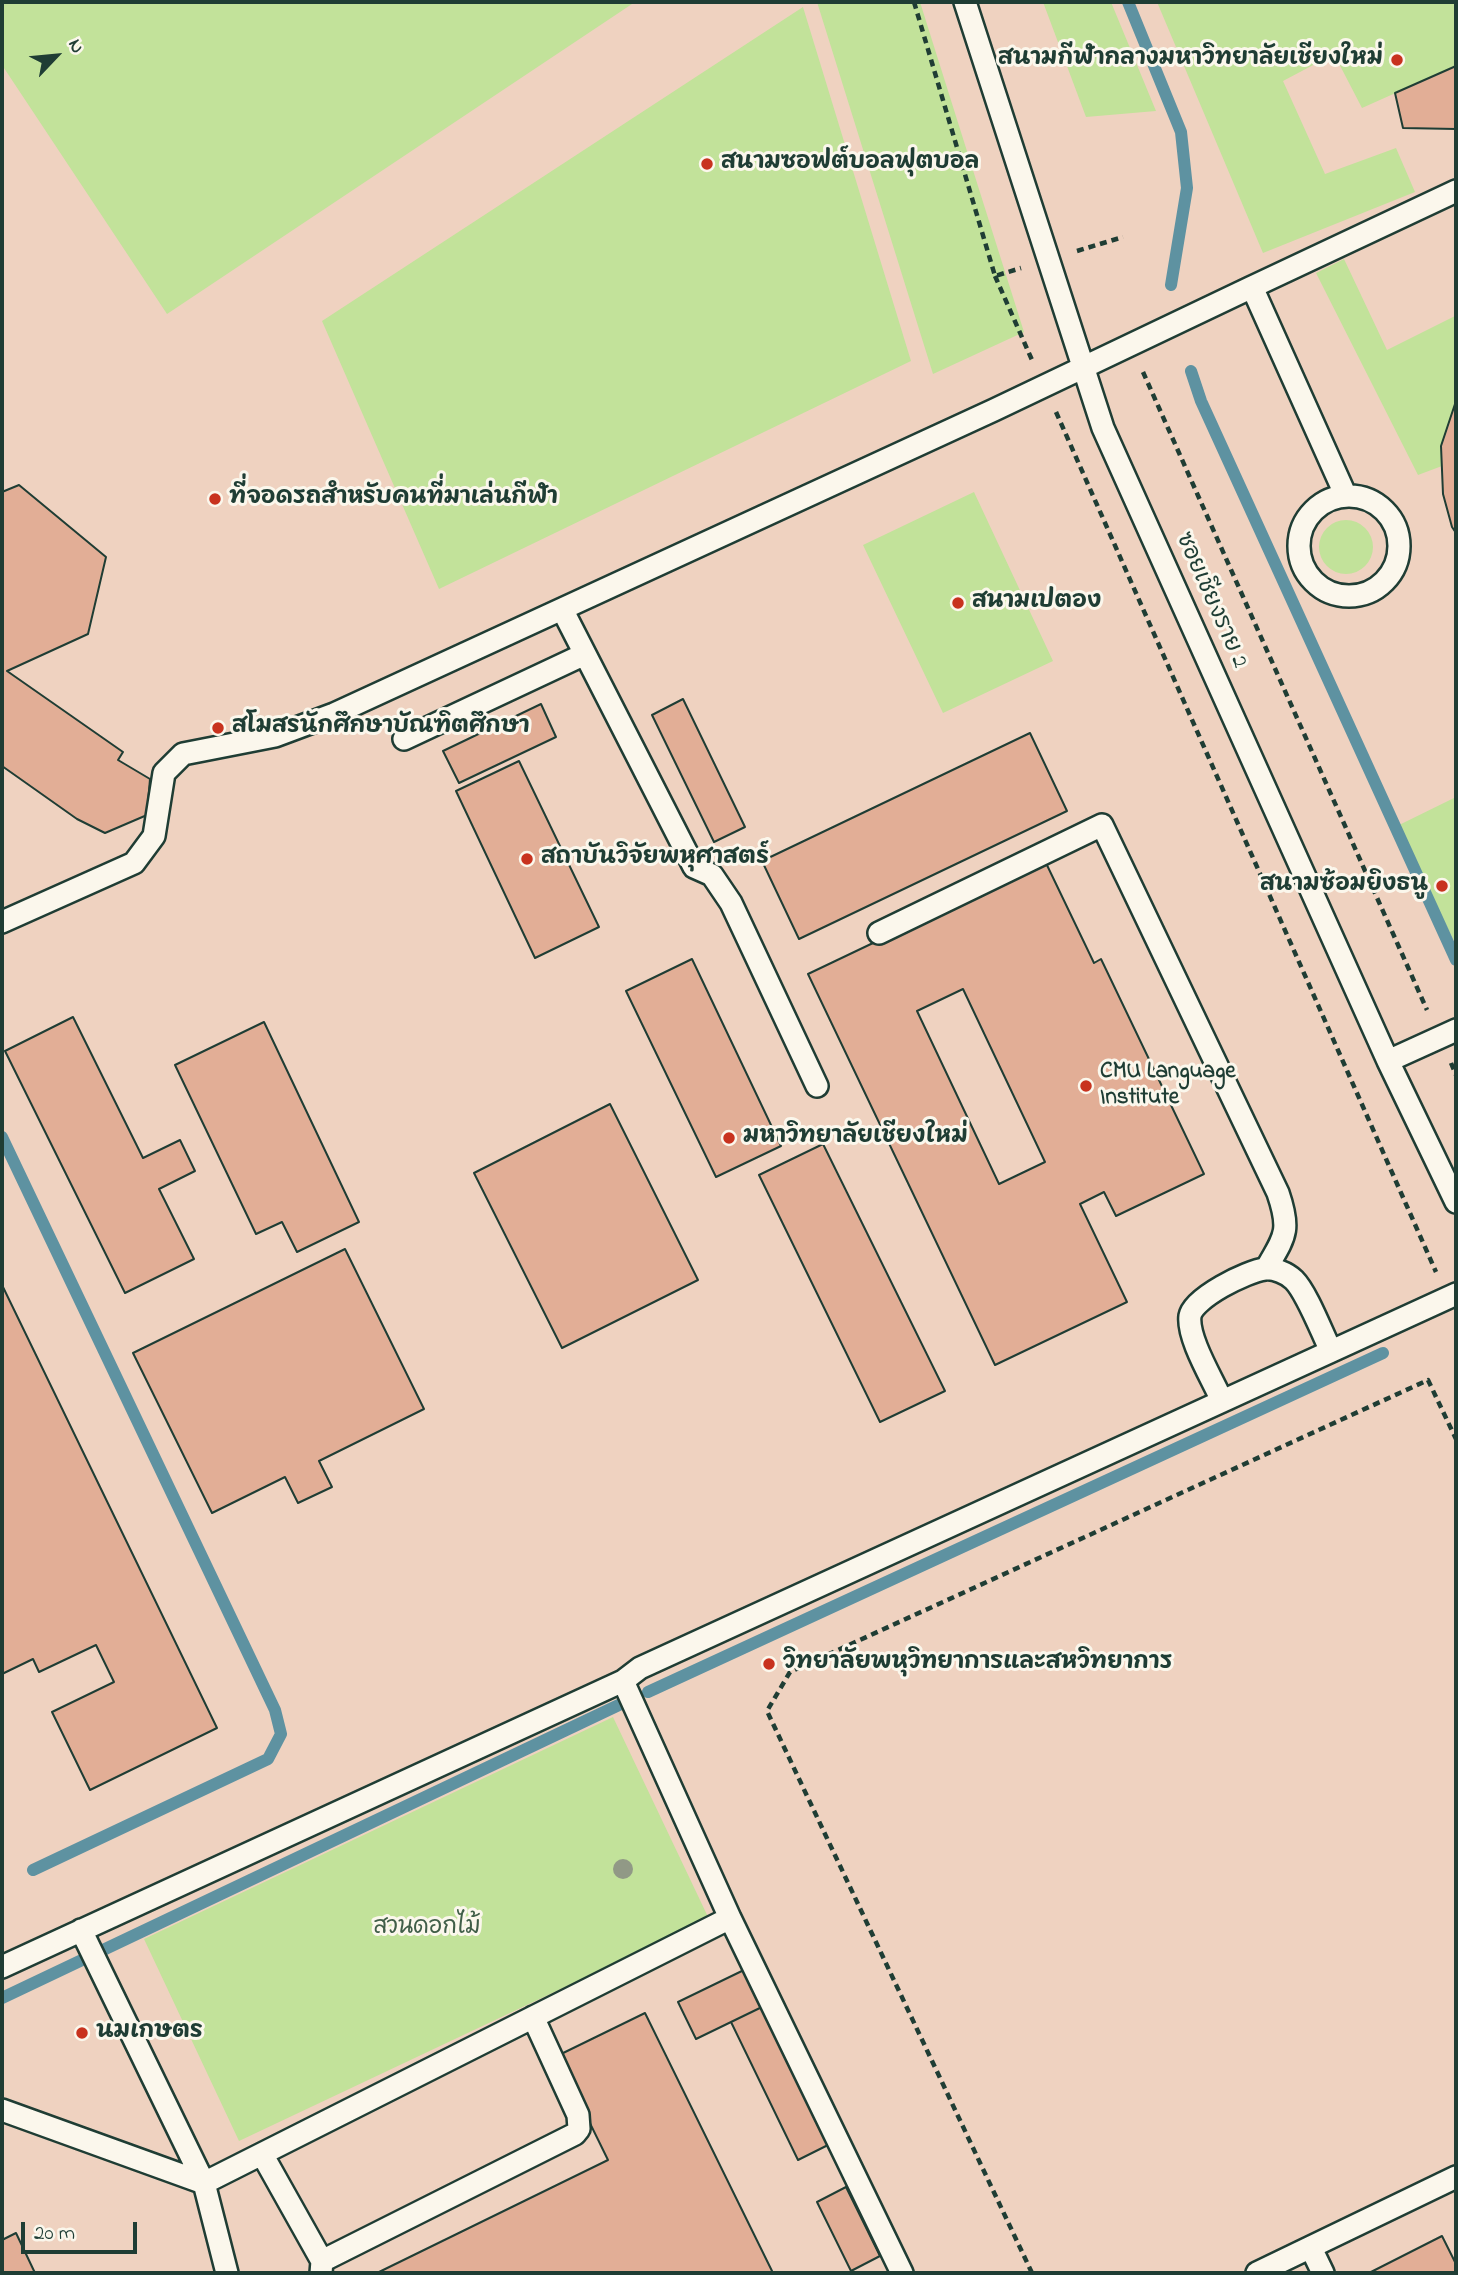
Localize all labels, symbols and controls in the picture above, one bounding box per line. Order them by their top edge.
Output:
north arrow [21,21,91,91]
text: N [60,35,90,58]
place label: สนามกีฬากลางมหาวิทยาลัยเชียงใหม่ [998,46,1383,74]
marker: สนามกีฬากลางมหาวิทยาลัยเชียงใหม่ [1389,52,1405,68]
place label: สนามซอฟต์บอลฟุตบอล [721,150,979,178]
marker: สนามซอฟต์บอลฟุตบอล [699,156,715,172]
place label: ที่จอดรถสำหรับคนที่มาเล่นกีฬา [229,485,558,513]
marker: ที่จอดรถสำหรับคนที่มาเล่นกีฬา [207,491,223,507]
street label: ซอยเชียงราย 2 [1168,529,1252,673]
place label: สนามเปตอง [972,589,1101,617]
marker: สนามเปตอง [950,595,966,611]
place label: สโมสรนักศึกษาบัณฑิตศึกษา [232,714,530,742]
marker: สโมสรนักศึกษาบัณฑิตศึกษา [210,720,226,736]
place label: สถาบันวิจัยพหุศาสตร์ [541,845,769,873]
marker: สถาบันวิจัยพหุศาสตร์ [519,851,535,867]
place label: สนามซ้อมยิงธนู [1260,872,1428,900]
marker: สนามซ้อมยิงธนู [1434,878,1450,894]
place label: CMU Language Institute [1100,1059,1236,1113]
marker: CMU Language Institute [1078,1078,1094,1094]
place label: มหาวิทยาลัยเชียงใหม่ [743,1124,968,1152]
marker: มหาวิทยาลัยเชียงใหม่ [721,1130,737,1146]
place label: วิทยาลัยพหุวิทยาการและสหวิทยาการ [783,1650,1172,1678]
marker: วิทยาลัยพหุวิทยาการและสหวิทยาการ [761,1656,777,1672]
park label: สวนดอกไม้ [373,1915,481,1943]
place label: นมเกษตร [96,2019,203,2047]
marker: นมเกษตร [74,2025,90,2041]
scale bar [24,2208,140,2252]
text: 20 m [34,2219,75,2249]

